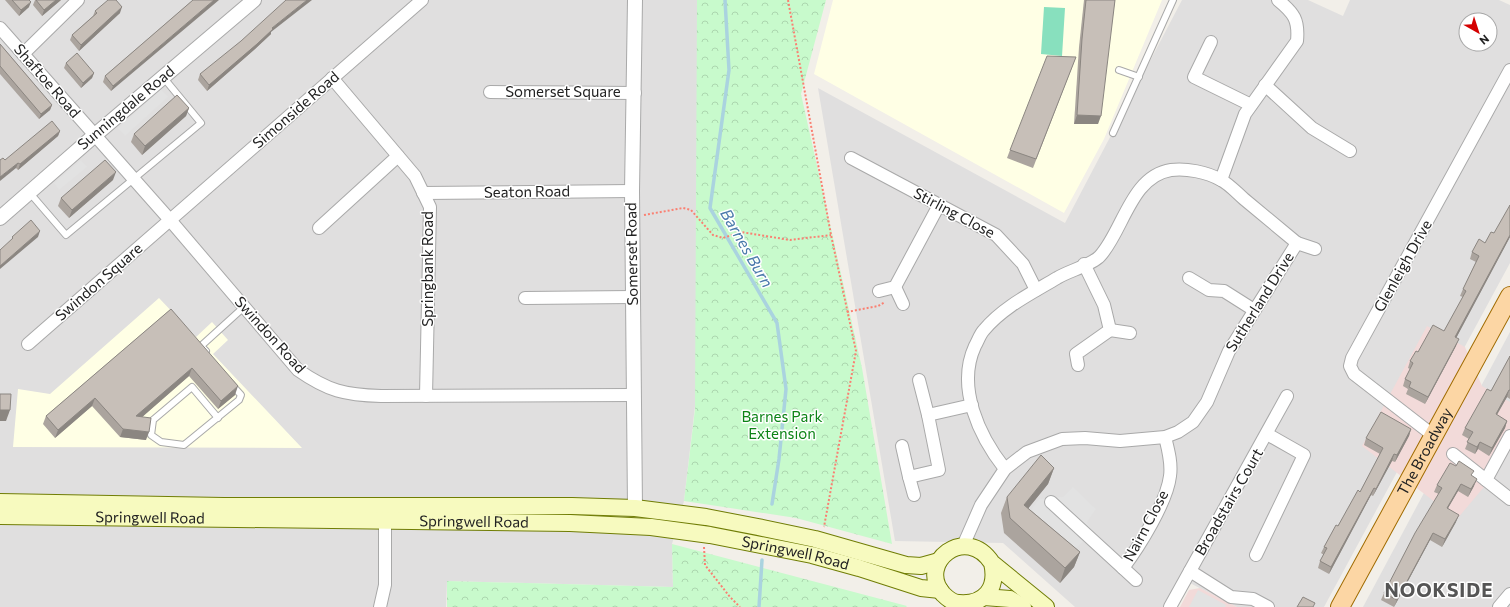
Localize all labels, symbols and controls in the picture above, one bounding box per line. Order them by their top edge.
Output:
north arrow [1458,12,1498,52]
text: N [1477,33,1492,48]
street label: Shaftoe Road [11,40,85,121]
street label: Sunningdale Road [73,61,177,153]
street label: Simonside Road [249,67,342,152]
street label: Somerset Square [505,82,621,100]
street label: Seaton Road [484,181,570,201]
street label: Stirling Close [911,183,998,241]
street label: Somerset Road [621,202,641,306]
water label: Barnes Burn [717,205,778,291]
street label: Springbank Road [418,211,436,327]
street label: Glenleigh Drive [1369,216,1435,315]
street label: Swindon Square [51,239,146,324]
street label: Sutherland Drive [1221,248,1297,355]
street label: Swindon Road [232,292,310,376]
street label: The Broadway [1393,404,1455,498]
park label: Barnes Park Extension [741,407,823,442]
street label: Broadstairs Court [1190,445,1266,558]
street label: Nairn Close [1119,487,1171,564]
street label: Springwell Road [95,507,205,527]
street label: Springwell Road [419,511,529,530]
street label: Springwell Road [740,531,851,573]
district label: NOOKSIDE [1384,578,1494,601]

